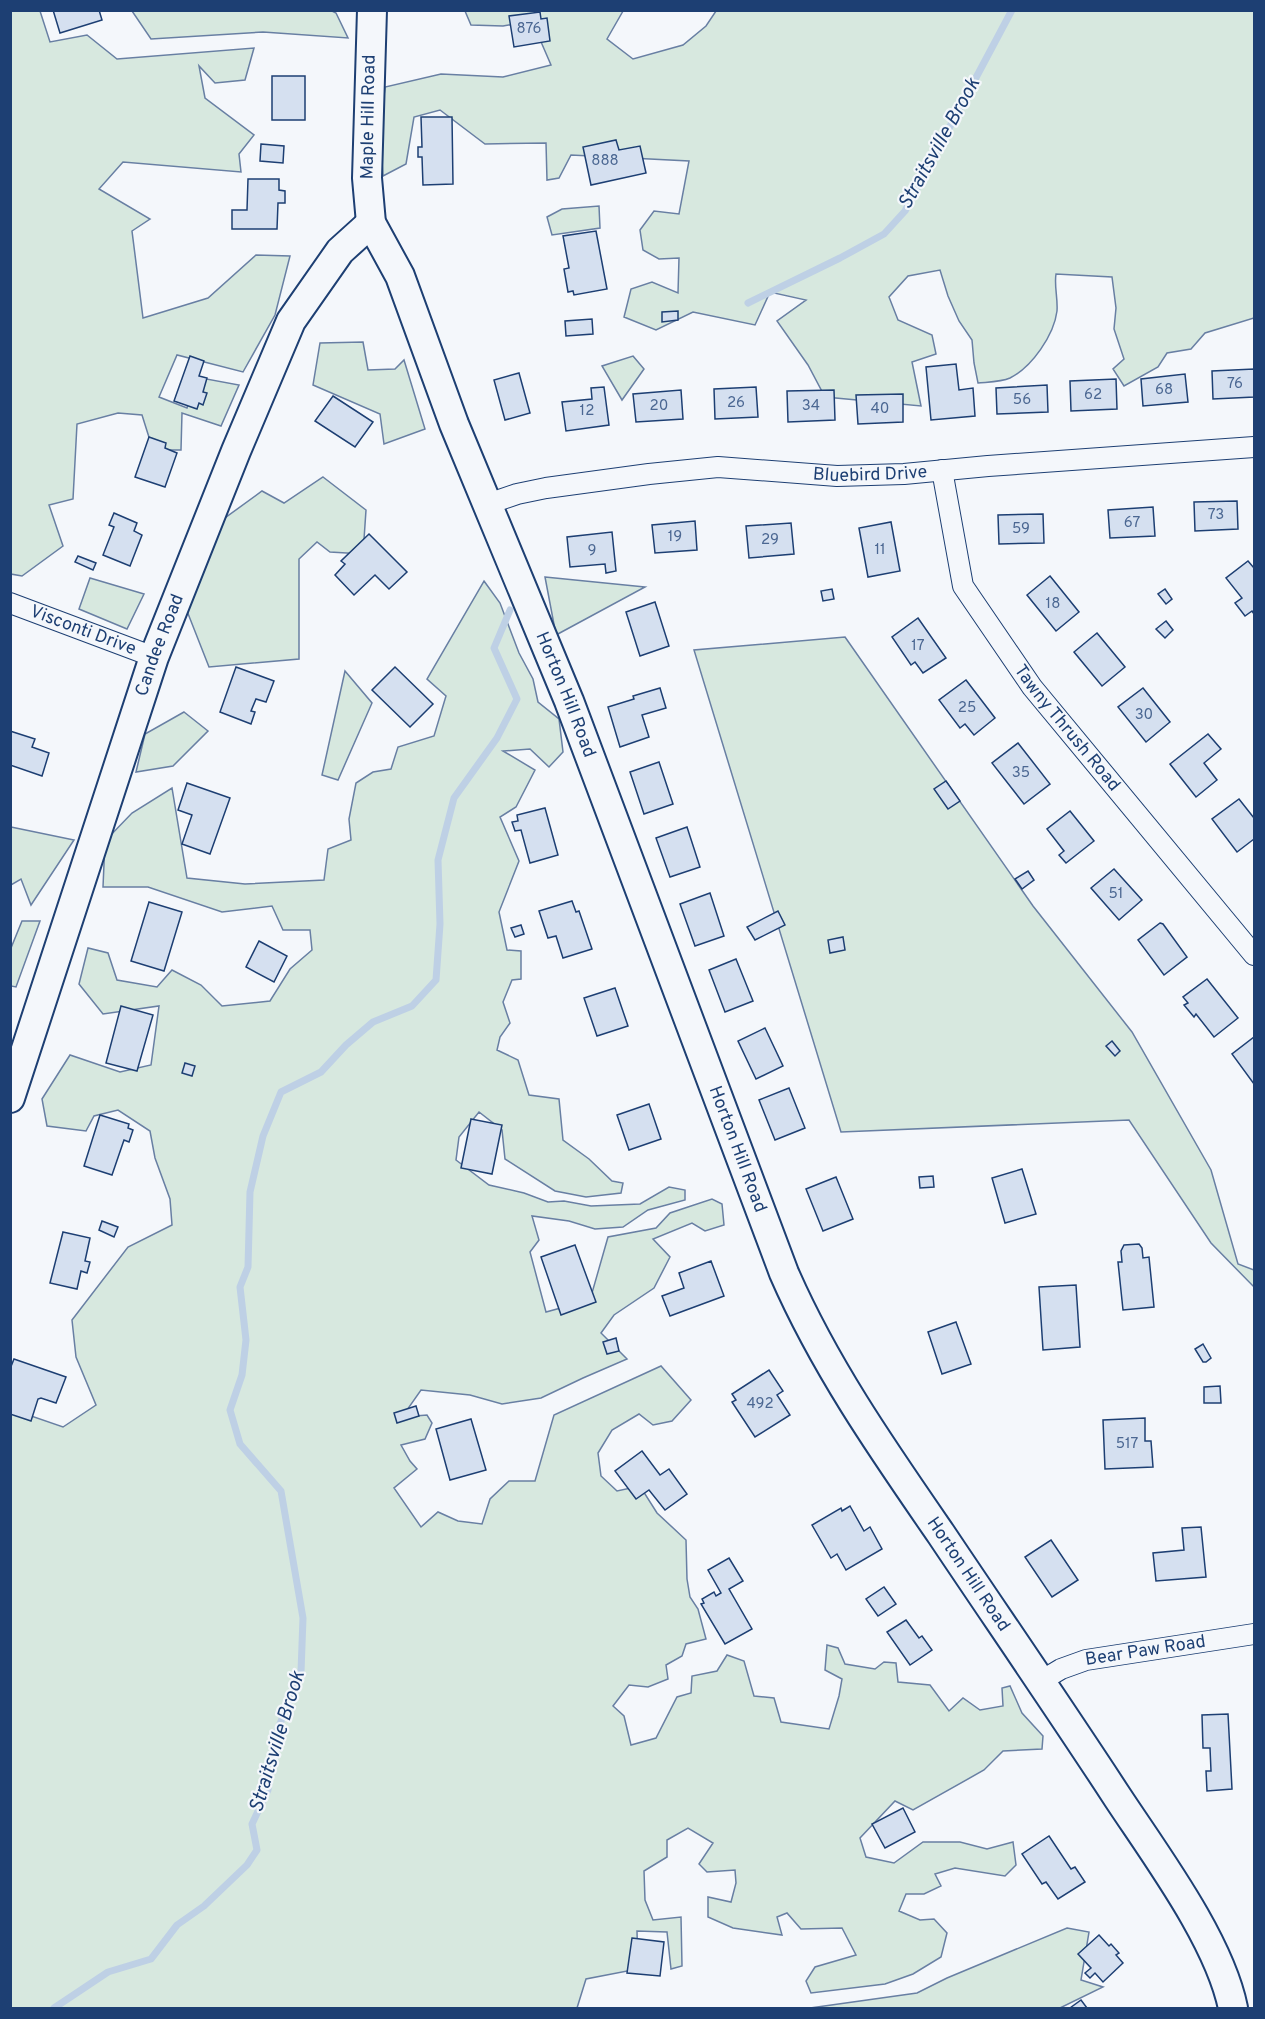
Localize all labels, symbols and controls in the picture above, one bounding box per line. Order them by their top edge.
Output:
house number: 876 [516,20,542,39]
street label: Maple Hill Road [356,54,382,180]
water label: Straitsville Brook [893,73,987,214]
house number: 888 [591,152,619,171]
house number: 76 [1227,375,1243,394]
house number: 68 [1155,381,1173,400]
house number: 62 [1084,386,1102,405]
house number: 56 [1013,391,1031,410]
house number: 26 [727,394,745,413]
house number: 20 [650,397,668,416]
house number: 34 [802,397,820,416]
house number: 40 [871,400,889,419]
house number: 12 [580,402,594,421]
street label: Bluebird Drive [812,460,928,488]
house number: 73 [1208,506,1224,525]
house number: 67 [1124,514,1140,533]
house number: 59 [1012,520,1030,539]
house number: 19 [668,528,682,547]
house number: 29 [761,531,779,550]
house number: 11 [874,541,886,560]
house number: 9 [588,542,596,561]
street label: Candee Road [130,591,189,699]
house number: 18 [1046,595,1060,614]
street label: Visconti Drive [27,600,139,661]
street label: Horton Hill Road [530,628,601,761]
house number: 17 [911,637,925,656]
street label: Tawny Thrush Road [1009,660,1125,796]
house number: 25 [958,699,976,718]
house number: 30 [1135,706,1153,725]
house number: 35 [1012,764,1030,783]
house number: 51 [1109,885,1123,904]
street label: Horton Hill Road [703,1083,772,1216]
house number: 492 [746,1395,774,1414]
house number: 517 [1116,1435,1139,1454]
street label: Horton Hill Road [921,1513,1015,1636]
street label: Bear Paw Road [1084,1630,1207,1671]
water label: Straitsville Brook [244,1667,312,1816]

